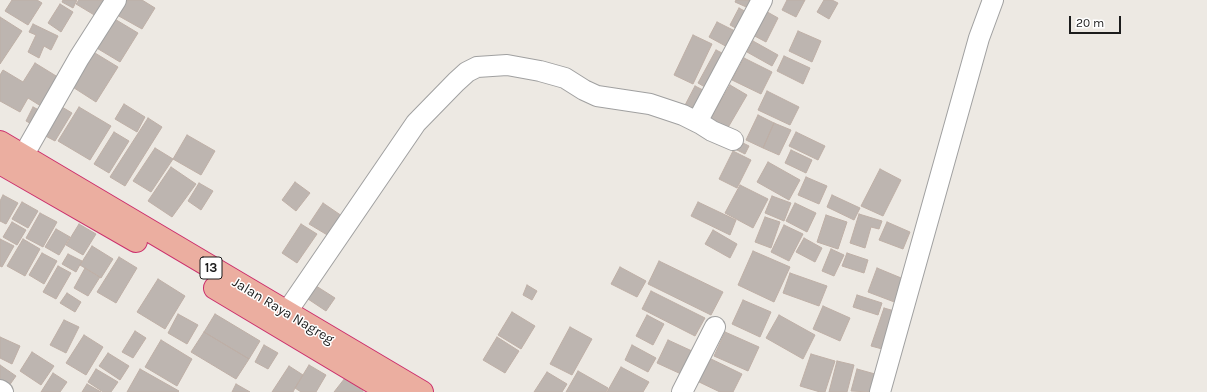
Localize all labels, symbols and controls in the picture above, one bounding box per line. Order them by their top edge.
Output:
scale bar [1071,8,1123,34]
text: 20 m [1076,16,1104,30]
road number: 13 [200,257,222,279]
street label: Jalan Raya Nagreg [229,274,337,348]

